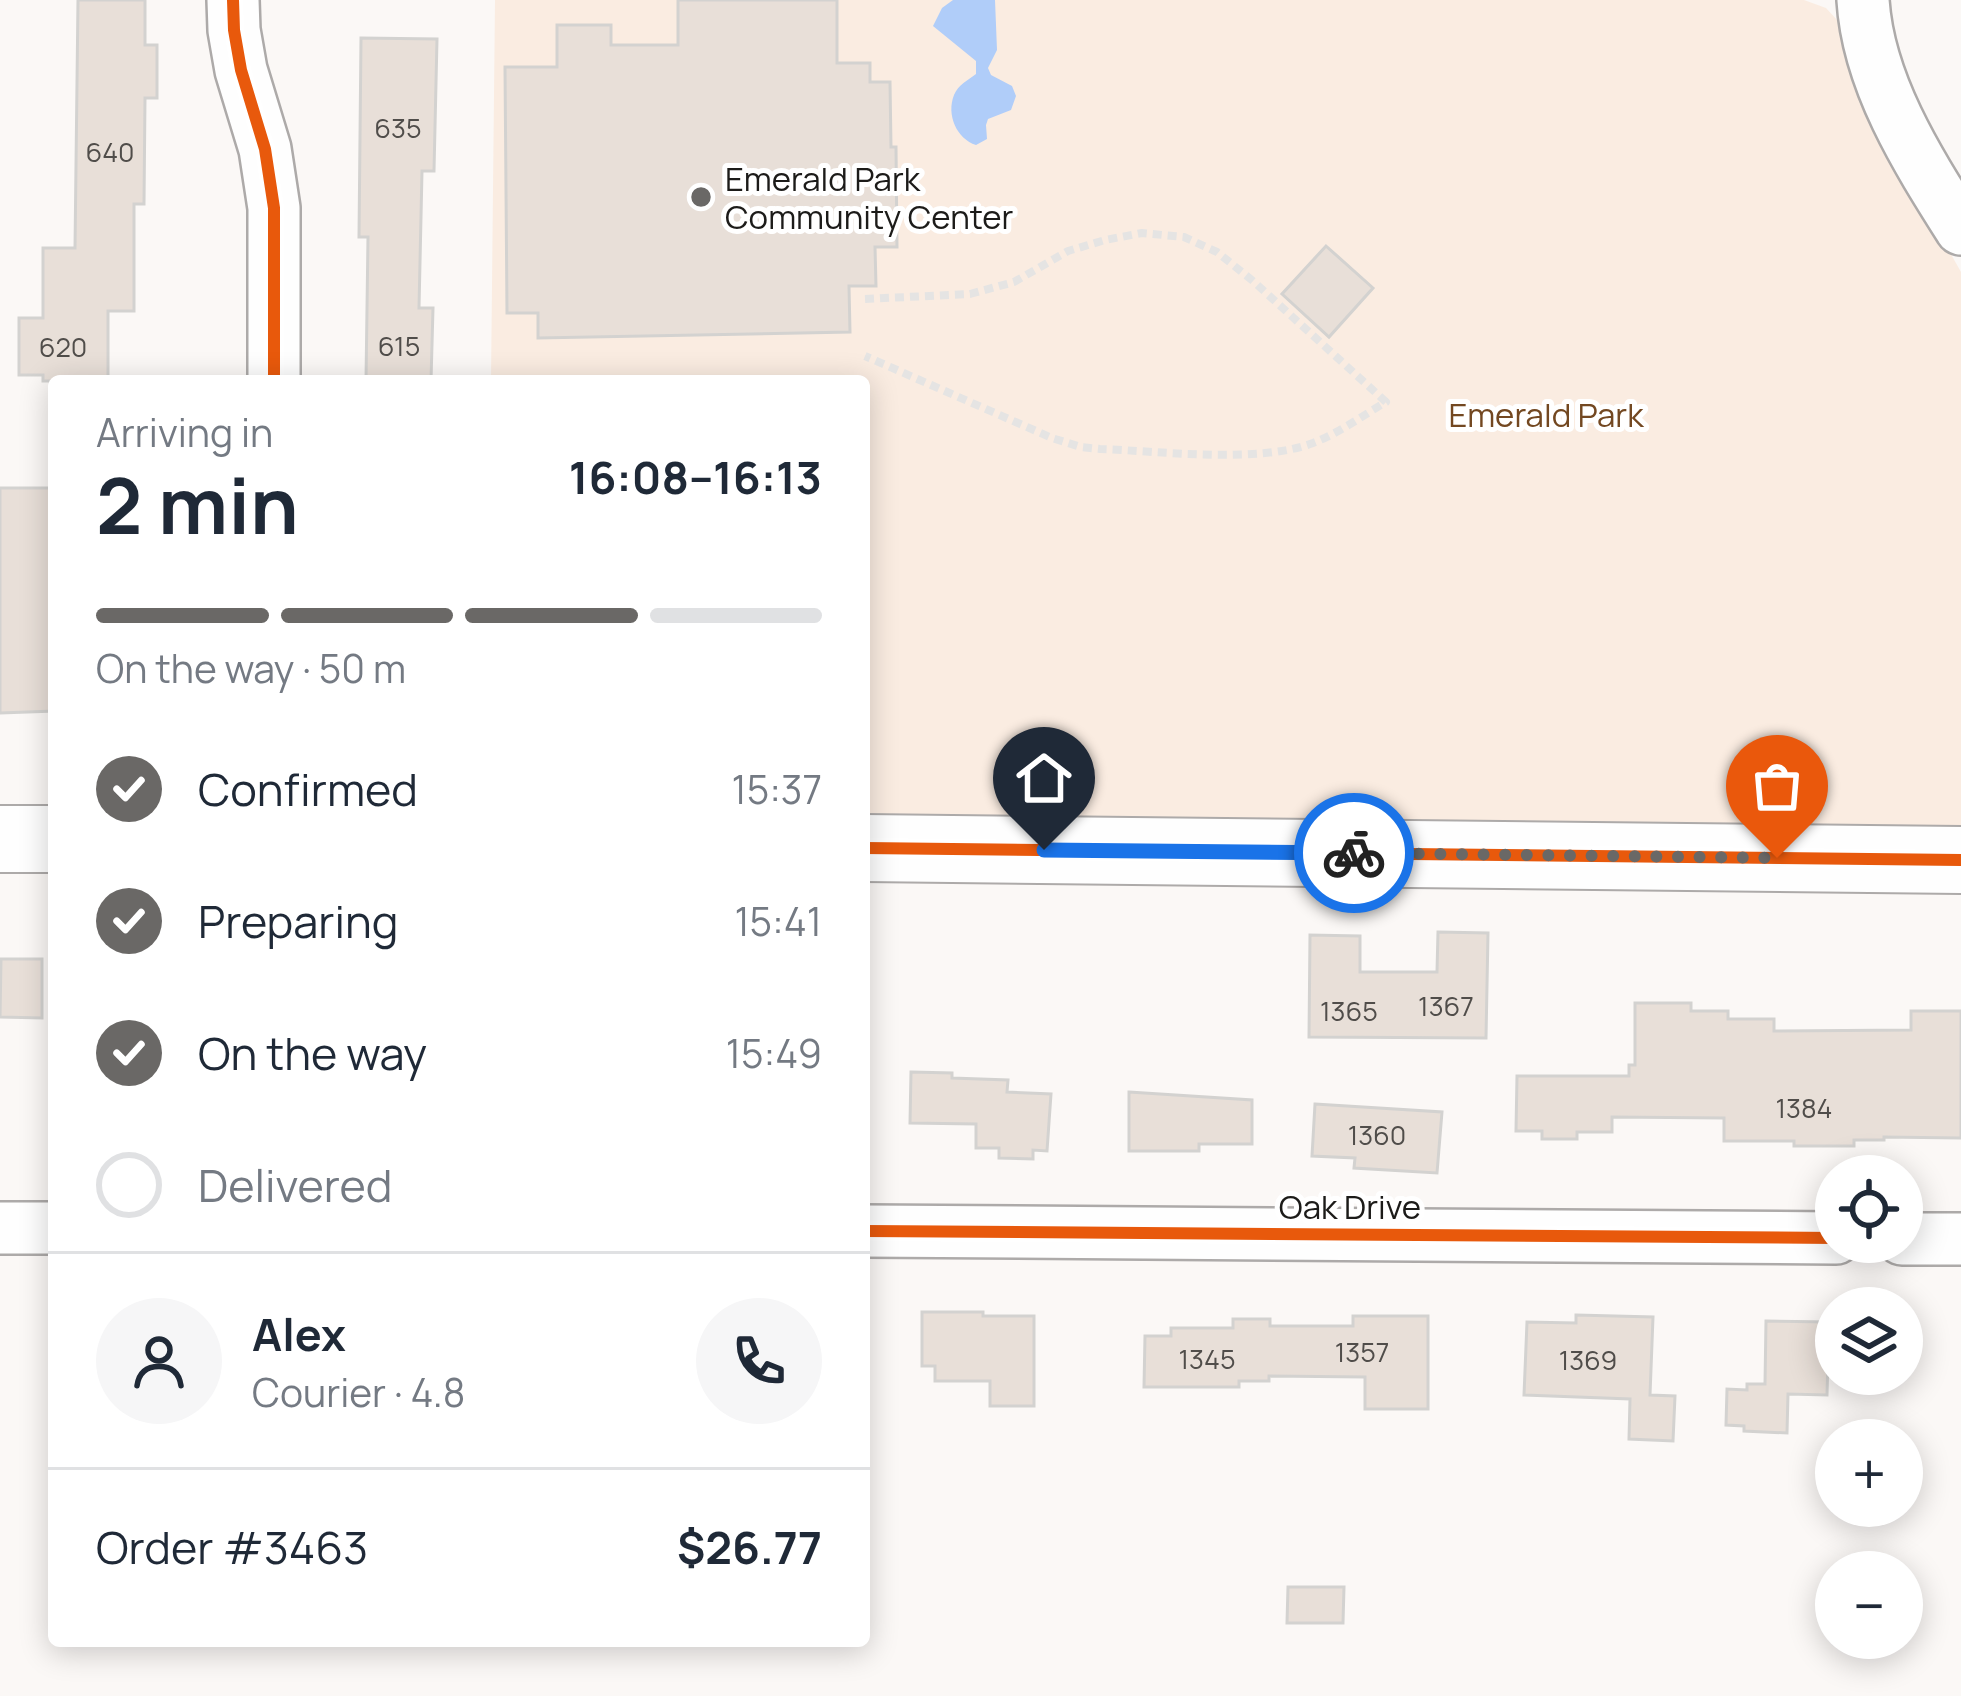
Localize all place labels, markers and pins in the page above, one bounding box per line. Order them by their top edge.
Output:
place label: Emerald Park Community Center [725,156,1014,239]
marker: Emerald Park Community Center [688,184,714,210]
pin [993,727,1095,850]
pin [1726,735,1828,858]

